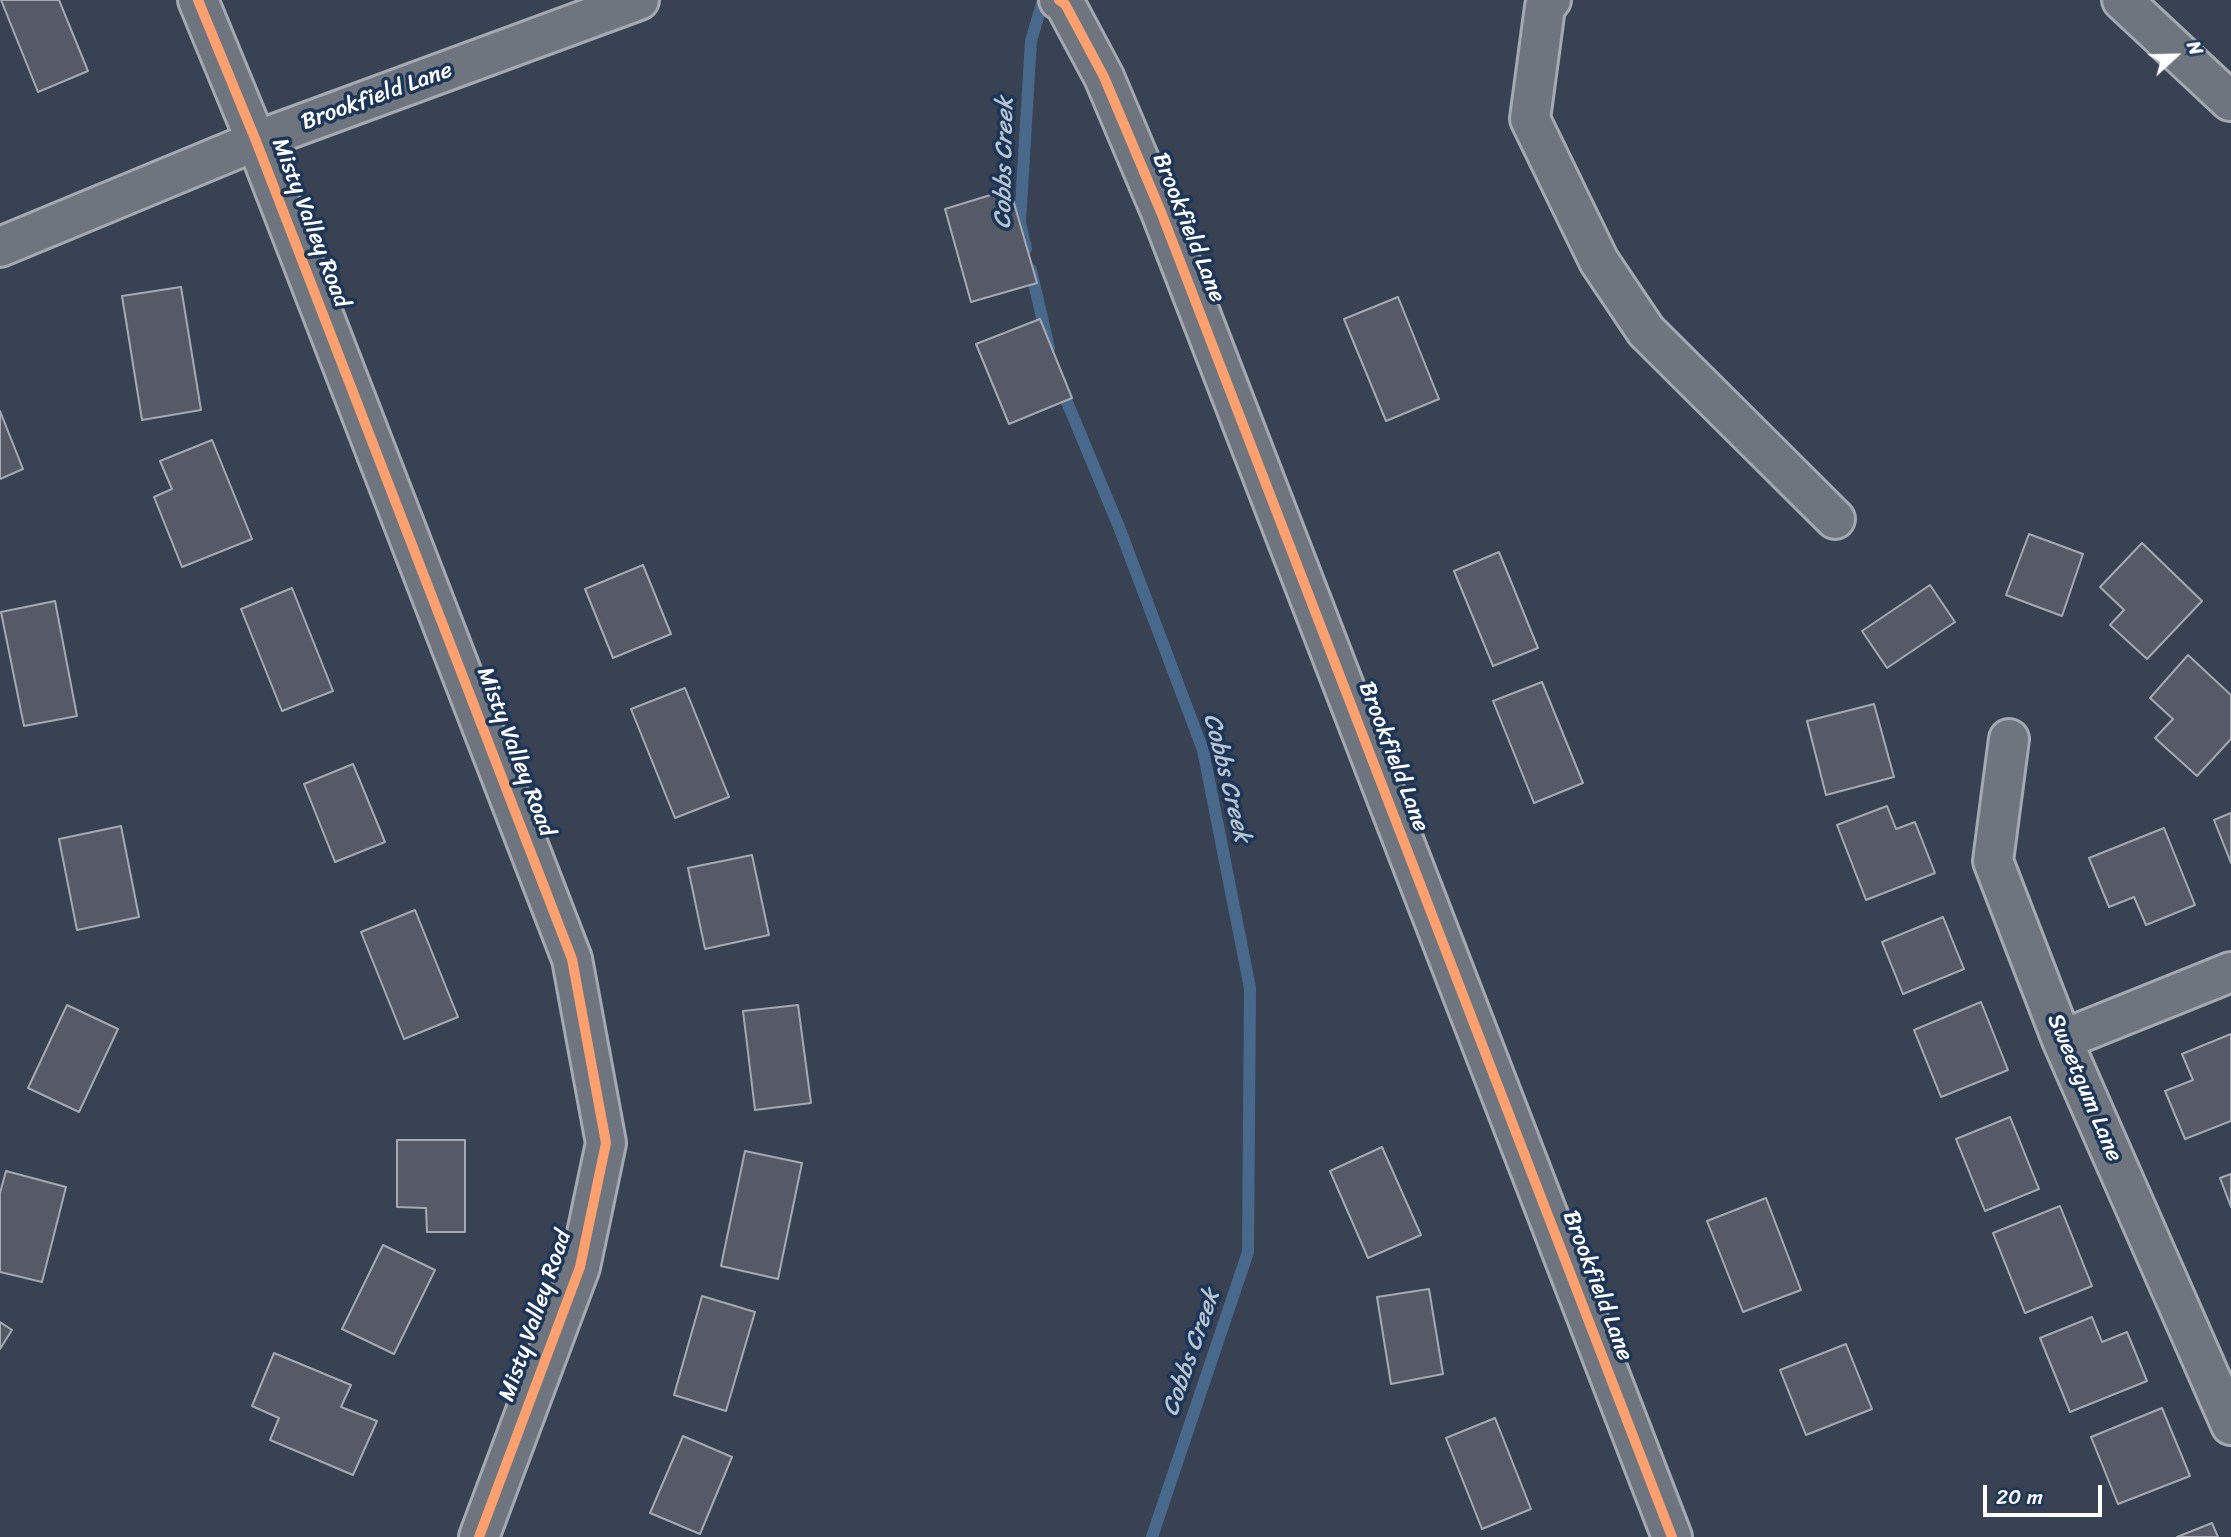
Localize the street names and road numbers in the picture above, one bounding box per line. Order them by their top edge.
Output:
street label: Brookfield Lane [298,57,456,137]
street label: Misty Valley Road [265,134,355,312]
street label: Brookfield Lane [1145,149,1231,307]
street label: Misty Valley Road [470,663,560,841]
street label: Brookfield Lane [1352,678,1434,836]
street label: Sweetgum Lane [2040,1010,2128,1166]
street label: Brookfield Lane [1556,1207,1638,1365]
street label: Misty Valley Road [494,1227,578,1405]

